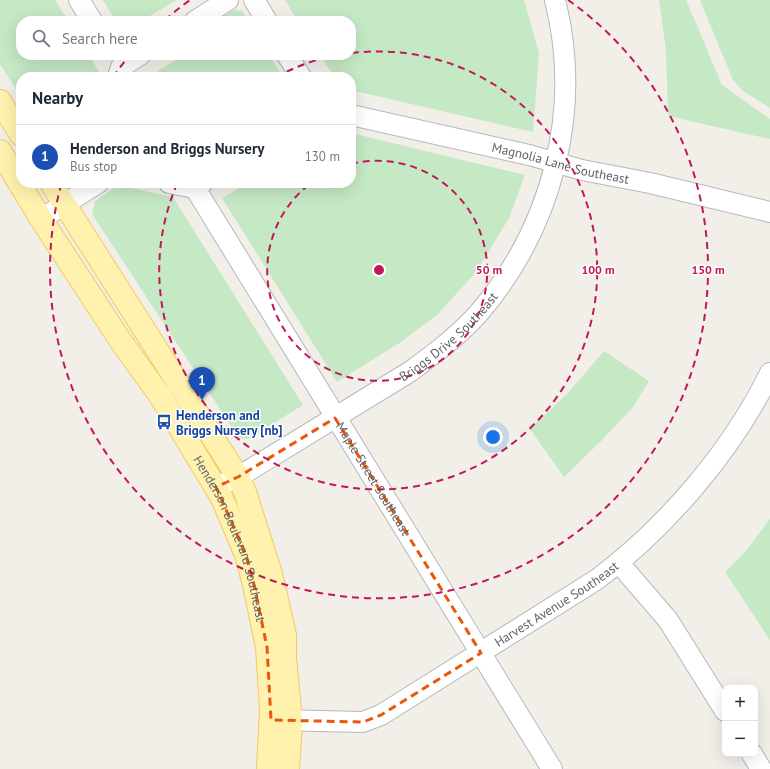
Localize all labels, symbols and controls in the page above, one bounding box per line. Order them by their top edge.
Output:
search box [16,16,356,60]
icon: search [30,27,52,49]
text: Search here [62,29,138,48]
text: Nearby [32,87,83,109]
street label: Magnolia Lane Southeast [490,138,631,187]
text: Henderson and Briggs Nursery [70,139,264,158]
text: 1 [41,148,49,165]
text: 130 m [305,148,340,165]
text: Bus stop [70,158,117,175]
text: 50 m [476,262,502,277]
text: 100 m [581,262,615,277]
text: 150 m [691,262,725,277]
centre of rings [372,263,386,277]
street label: Briggs Drive Southeast [396,288,501,385]
pin: 1 [189,367,215,400]
place label: Henderson and Briggs Nursery [nb] [176,407,283,439]
bus stop icon: Henderson and Briggs Nursery [nb] [155,413,173,431]
street label: Maple Street Southeast [332,419,415,539]
your location [483,427,503,447]
street label: Henderson Boulevard Southeast [190,452,270,624]
street label: Harvest Avenue Southeast [491,557,622,650]
map controls [722,685,758,757]
button: + [722,685,758,721]
button: − [722,721,758,757]

